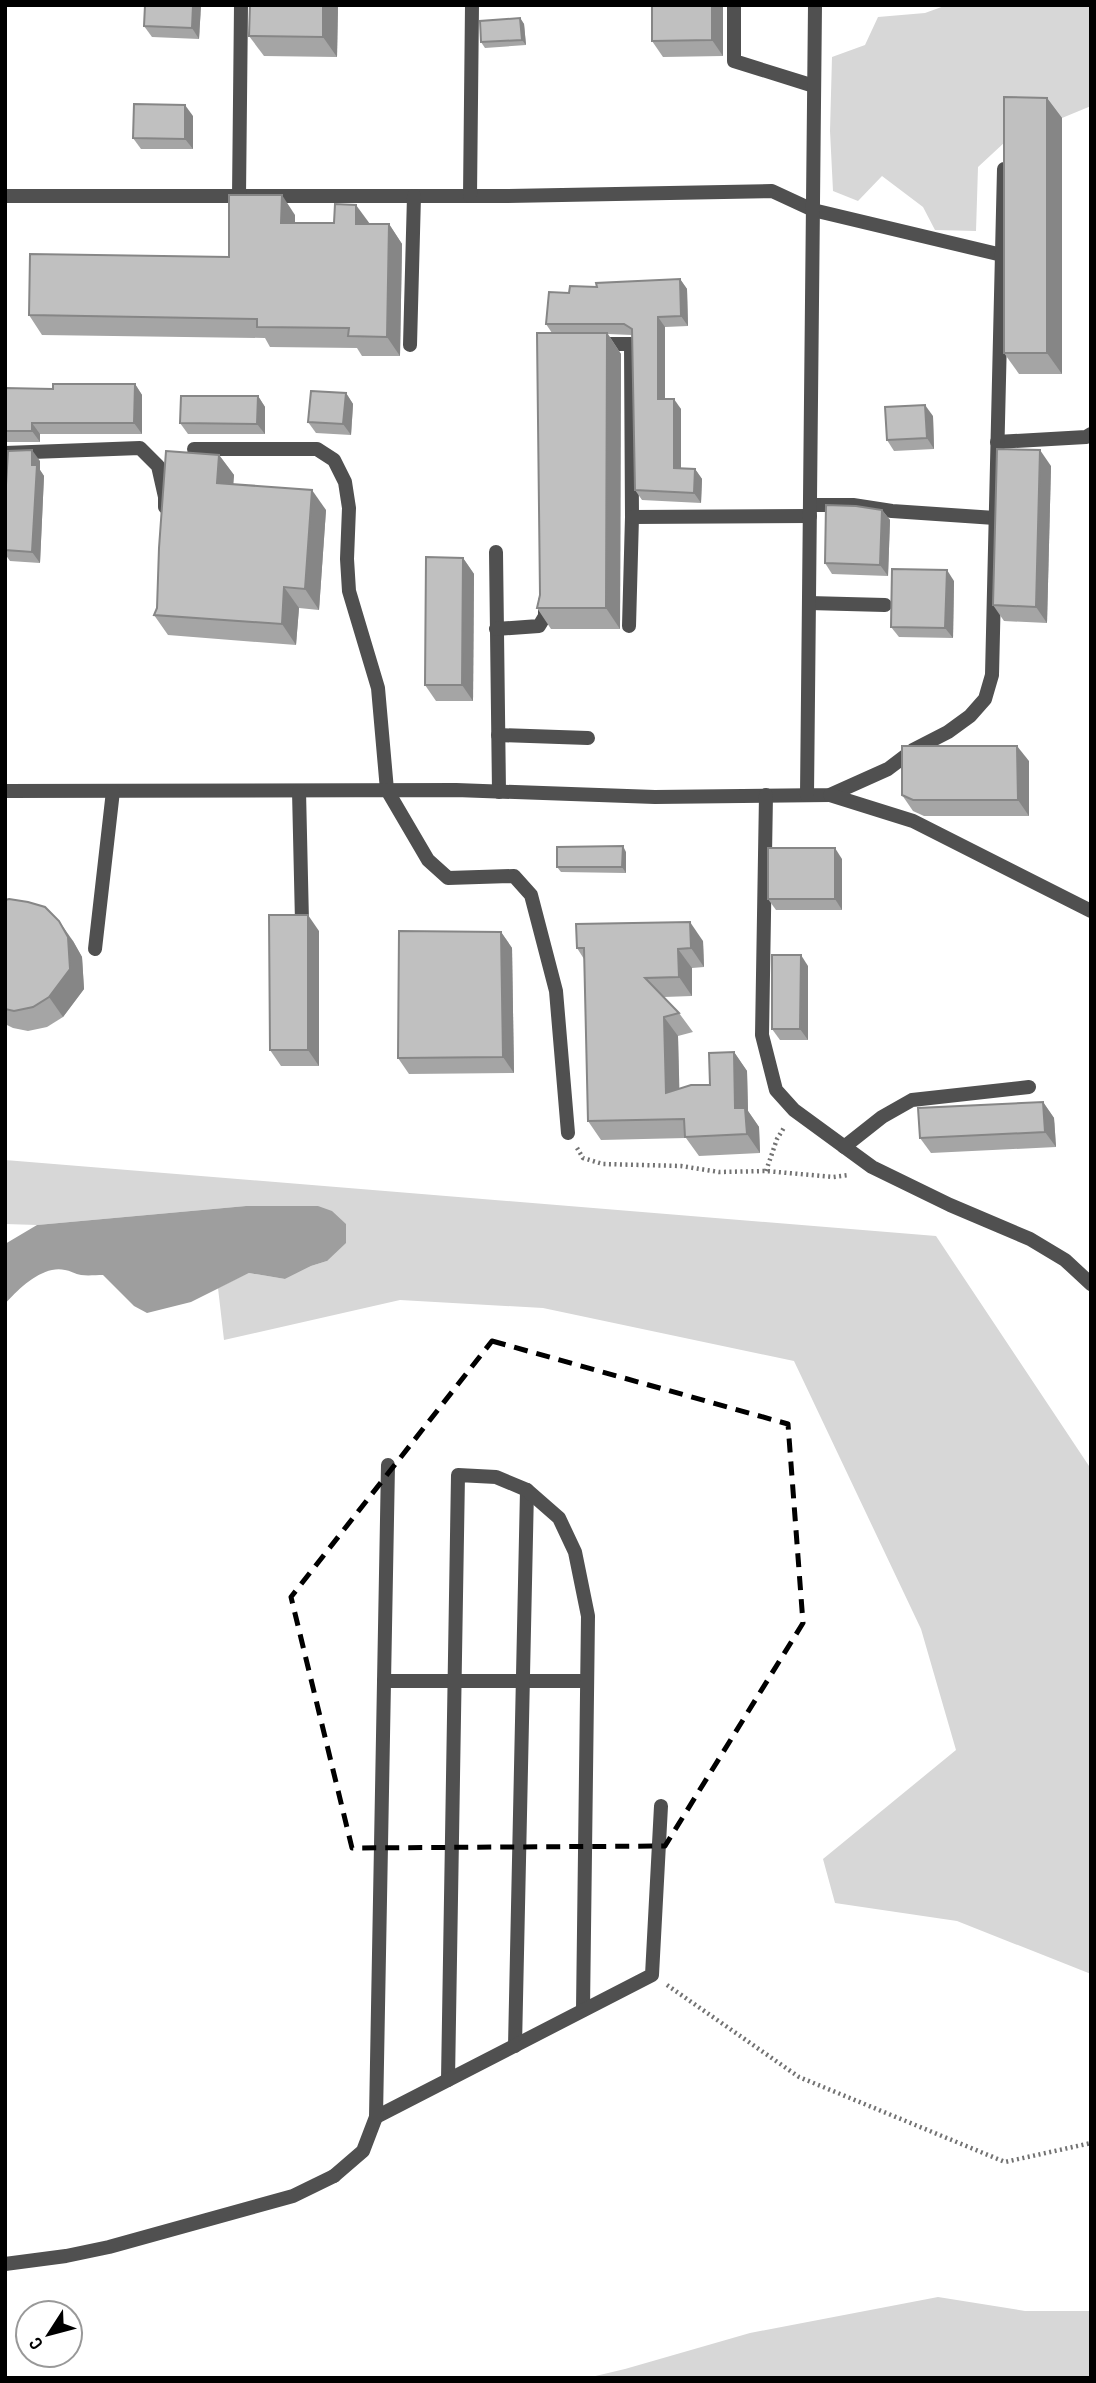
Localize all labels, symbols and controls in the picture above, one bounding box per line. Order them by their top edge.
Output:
north arrow [14,2299,84,2369]
text: С [24,2332,49,2354]

